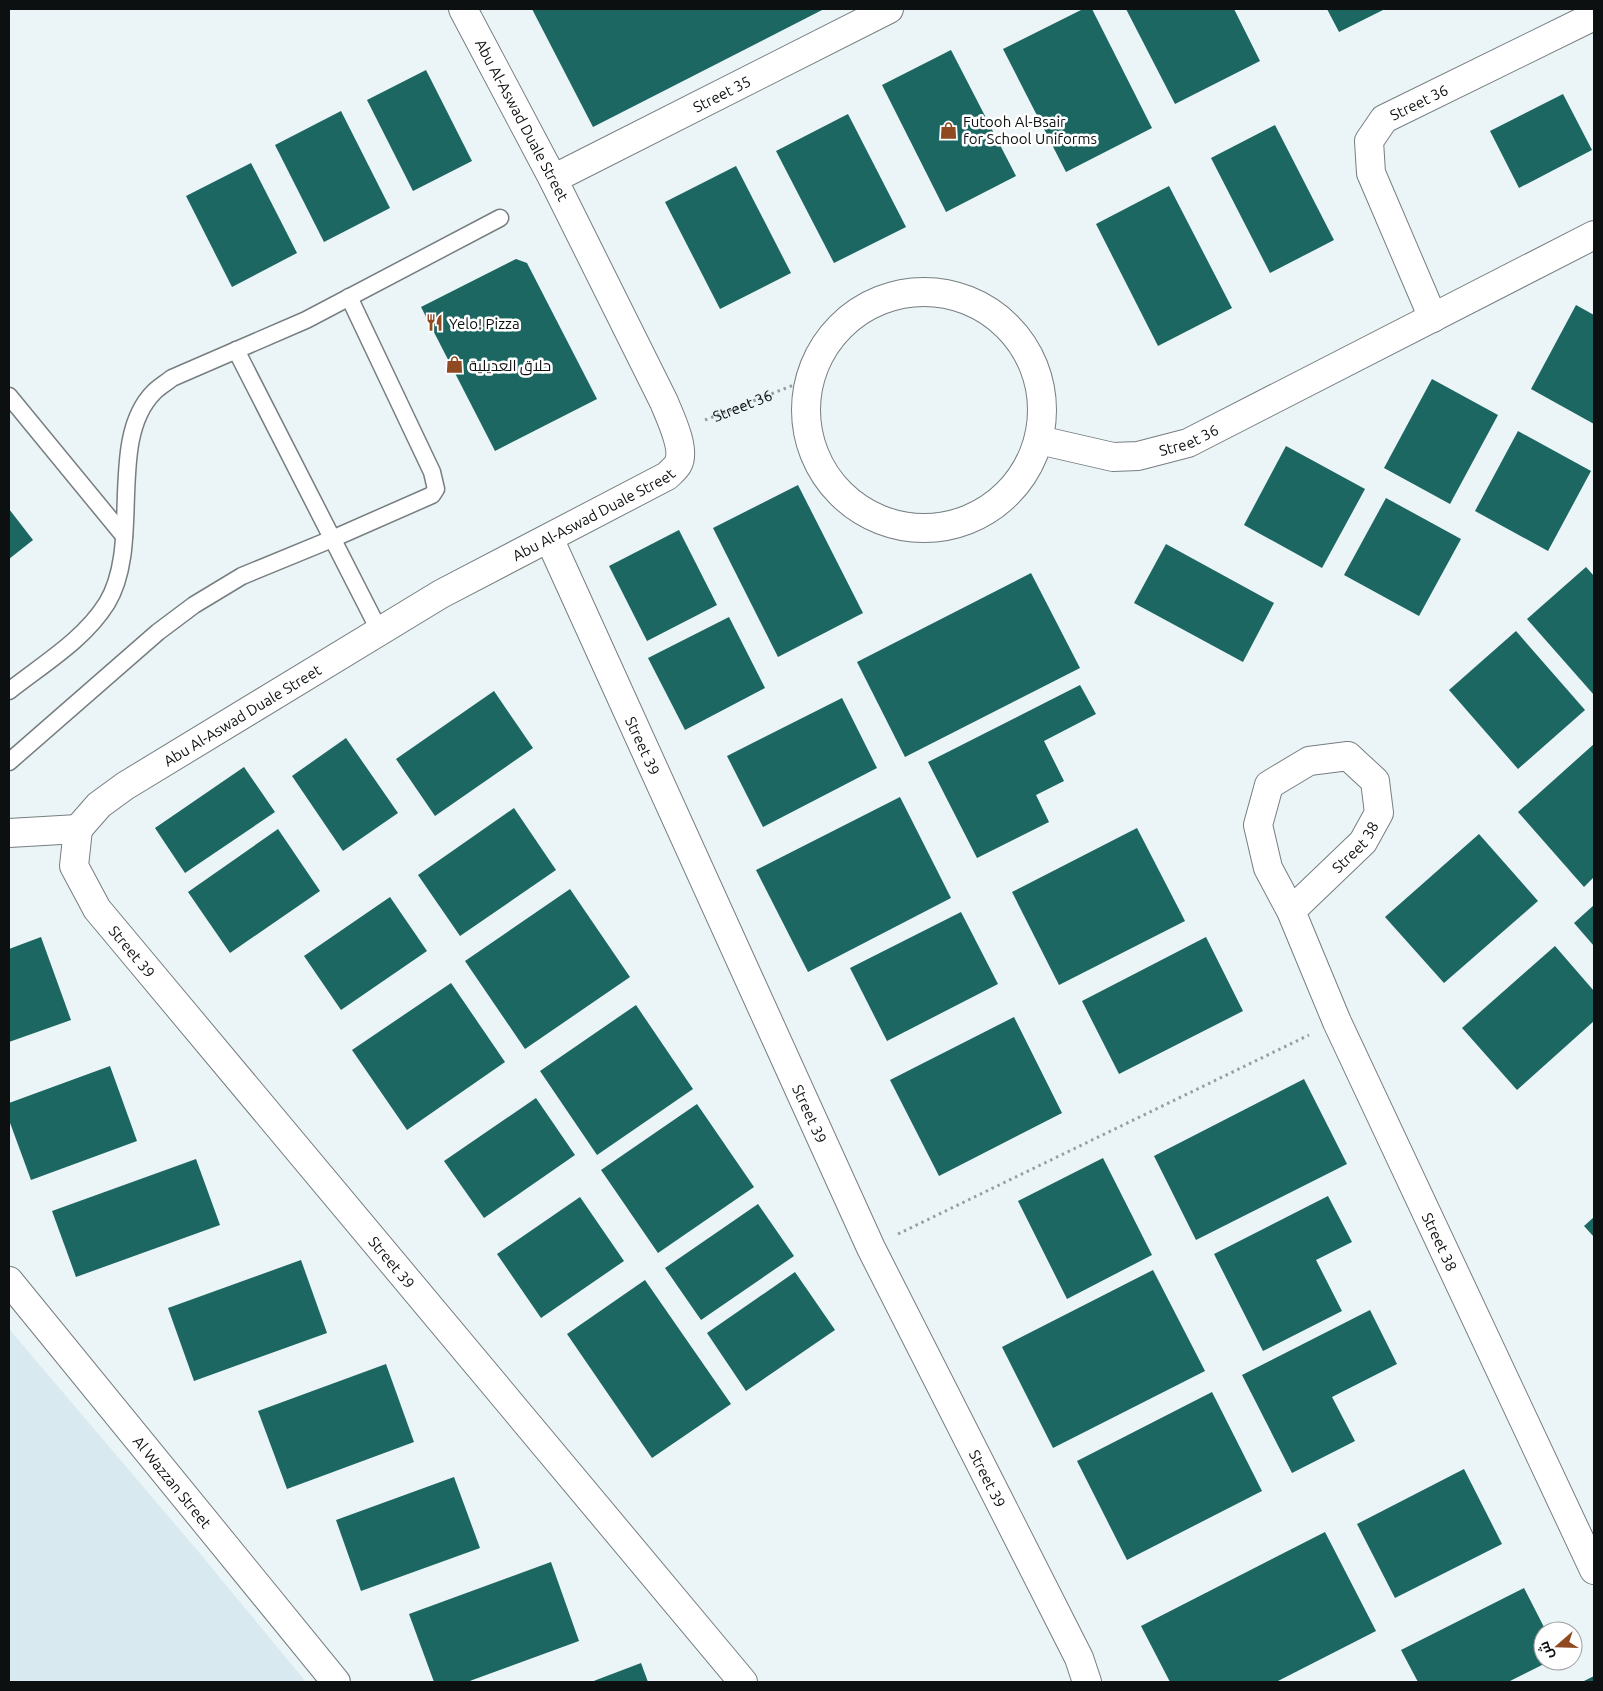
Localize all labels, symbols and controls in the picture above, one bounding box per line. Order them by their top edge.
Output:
street label: Abu Al-Aswad Duale Street [472,36,572,204]
street label: Street 35 [690,72,753,115]
street label: Street 36 [1387,81,1450,123]
place label: Futooh Al-Bsair for School Uniforms [963,113,1097,147]
shop icon: Futooh Al-Bsair for School Uniforms [939,120,959,140]
restaurant icon: Yelo! Pizza [425,313,445,333]
place label: Yelo! Pizza [449,315,520,332]
shop icon: حلاق العديلية [445,355,465,375]
place label: حلاق العديلية [469,357,551,376]
street label: Street 36 [710,386,774,425]
street label: Street 36 [1157,421,1221,459]
street label: Abu Al-Aswad Duale Street [509,465,678,564]
street label: Abu Al-Aswad Duale Street [160,661,324,769]
street label: Street 39 [623,714,664,778]
street label: Street 38 [1328,818,1381,876]
street label: Street 39 [106,922,159,981]
street label: Street 39 [789,1082,831,1145]
street label: Street 38 [1419,1210,1461,1273]
street label: Street 39 [365,1233,418,1291]
street label: Al Wazzan Street [130,1432,215,1531]
street label: Street 39 [966,1447,1010,1510]
north arrow [1533,1621,1583,1671]
text: ش [1535,1639,1557,1662]

